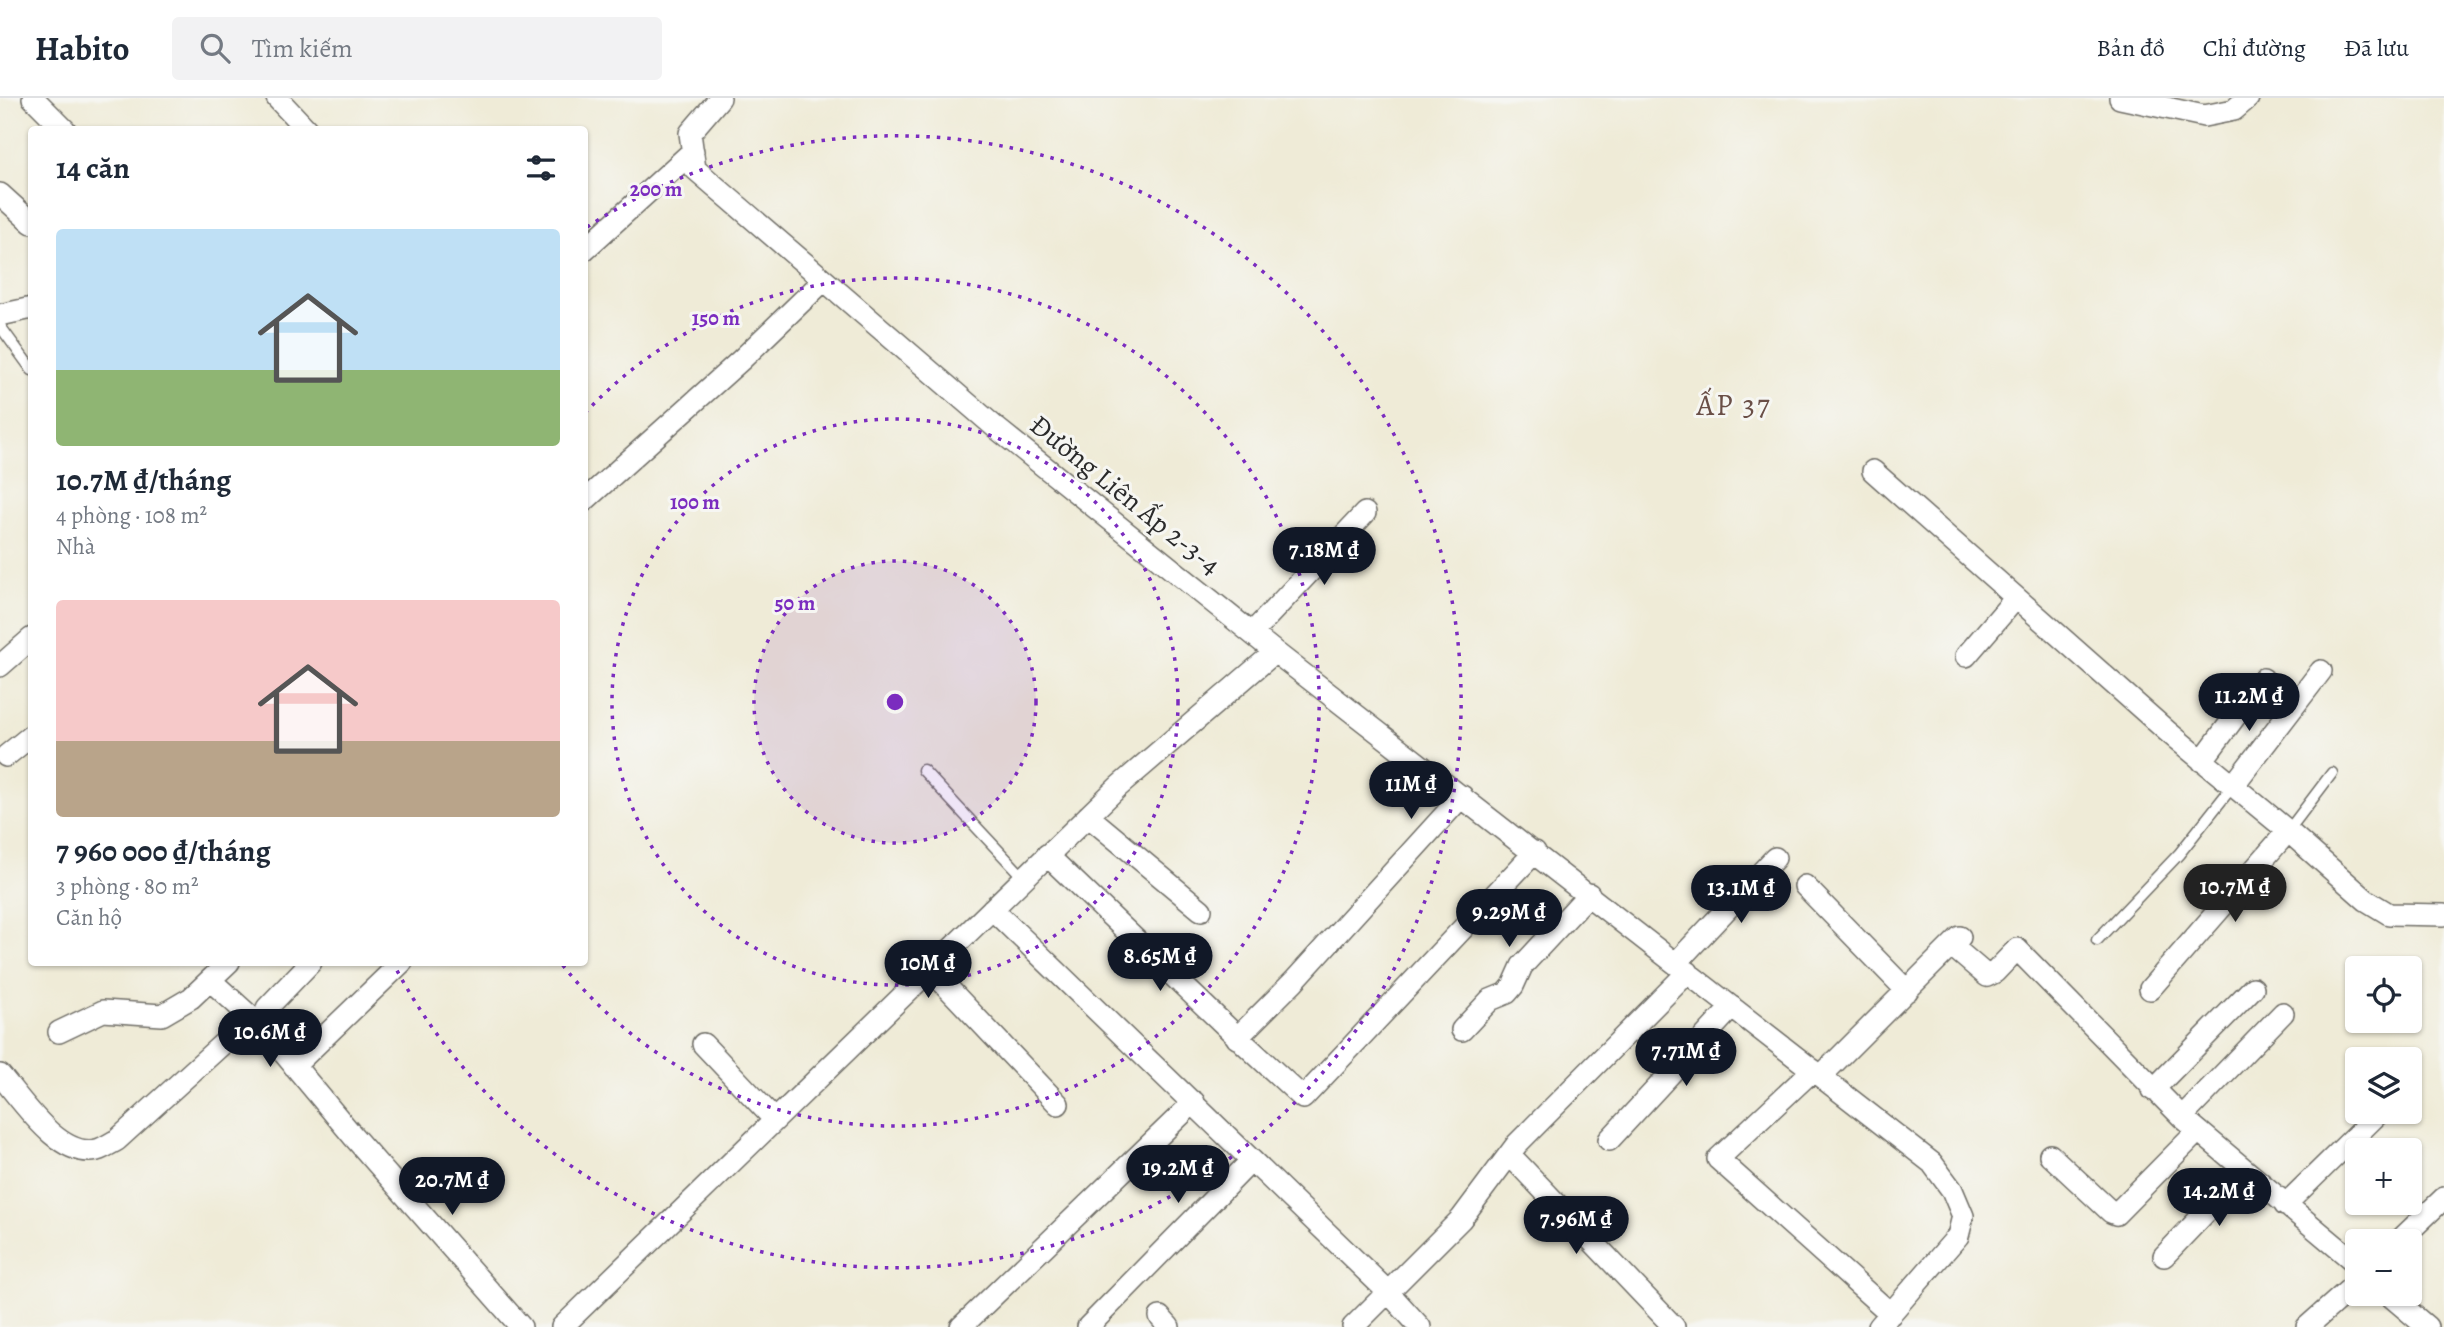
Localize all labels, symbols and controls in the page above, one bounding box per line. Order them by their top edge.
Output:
search box [172,17,662,80]
text: Habito [35,26,130,71]
icon: search [196,29,234,67]
text: Tìm kiếm [252,31,353,66]
text: Bản đồ [2097,32,2165,64]
text: Chỉ đường [2203,32,2306,64]
text: Đã lưu [2344,32,2409,64]
text: 14 căn [56,148,130,188]
icon: filters [522,149,560,187]
text: 200 m [630,175,683,203]
icon: home [245,275,371,401]
text: 150 m [692,304,741,332]
district label: ẤP 37 [1695,385,1772,425]
street label: Đường Liên Ấp 2-3-4 [1022,406,1228,584]
text: 10.7M ₫/tháng [56,460,231,500]
text: 100 m [670,488,720,516]
text: 4 phòng · 108 m² [56,500,207,531]
pin: 7.18M ₫ [1259,528,1389,587]
text: Nhà [56,531,96,562]
text: 7.18M ₫ [1289,534,1359,565]
text: 50 m [775,589,816,617]
icon: home [245,646,371,772]
pin: 11.2M ₫ [2184,674,2314,733]
text: 11.2M ₫ [2215,680,2283,711]
centre of rings [883,690,907,714]
pin: 11M ₫ [1362,762,1460,821]
text: 11M ₫ [1385,768,1437,799]
text: 7 960 000 ₫/tháng [56,831,271,871]
pin: 10.7M ₫ [2170,864,2300,924]
pin: 13.1M ₫ [1676,866,1806,925]
text: 3 phòng · 80 m² [56,871,198,902]
text: 10.7M ₫ [2199,871,2271,902]
text: 13.1M ₫ [1707,872,1775,903]
pin: 9.29M ₫ [1444,890,1574,949]
text: 9.29M ₫ [1472,896,1546,927]
text: Căn hộ [56,902,122,933]
pin: 8.65M ₫ [1095,934,1225,993]
pin: 10M ₫ [879,940,977,1000]
text: 8.65M ₫ [1123,940,1197,971]
text: 10M ₫ [901,947,955,978]
map controls [2345,956,2422,1306]
button: locate [2345,956,2422,1033]
pin: 10.6M ₫ [205,1010,335,1069]
text: 10.6M ₫ [234,1016,306,1047]
pin: 7.71M ₫ [1621,1028,1751,1088]
text: 7.71M ₫ [1651,1035,1721,1066]
button: layers [2345,1047,2422,1124]
button: + [2345,1138,2422,1215]
pin: 19.2M ₫ [1113,1146,1243,1205]
text: 19.2M ₫ [1142,1152,1214,1183]
pin: 20.7M ₫ [387,1158,517,1217]
text: 20.7M ₫ [415,1164,489,1195]
pin: 14.2M ₫ [2154,1168,2284,1228]
text: 14.2M ₫ [2183,1175,2255,1206]
pin: 7.96M ₫ [1511,1196,1641,1256]
text: 7.96M ₫ [1540,1203,1612,1234]
button: − [2345,1229,2422,1306]

